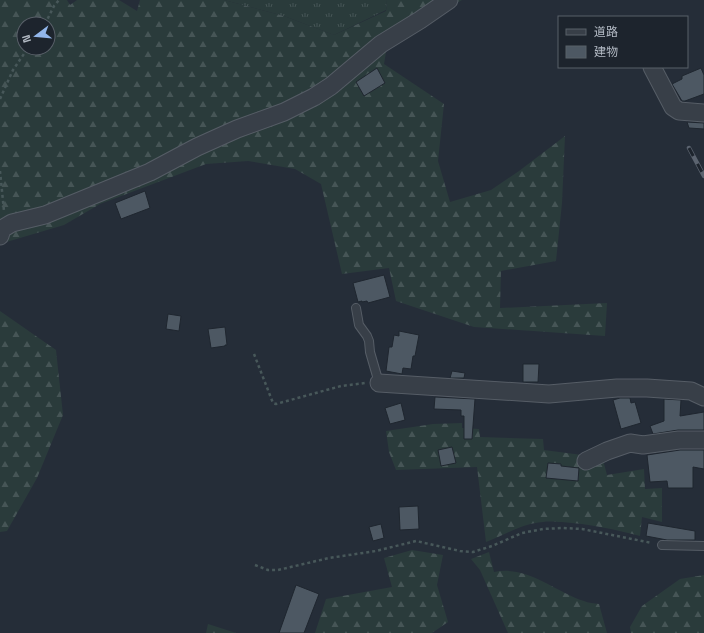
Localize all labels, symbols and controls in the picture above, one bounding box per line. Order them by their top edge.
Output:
north arrow [16,16,56,56]
legend [558,16,688,68]
text: 道路 [594,24,618,40]
text: N [19,33,34,44]
text: 建物 [594,44,618,60]

